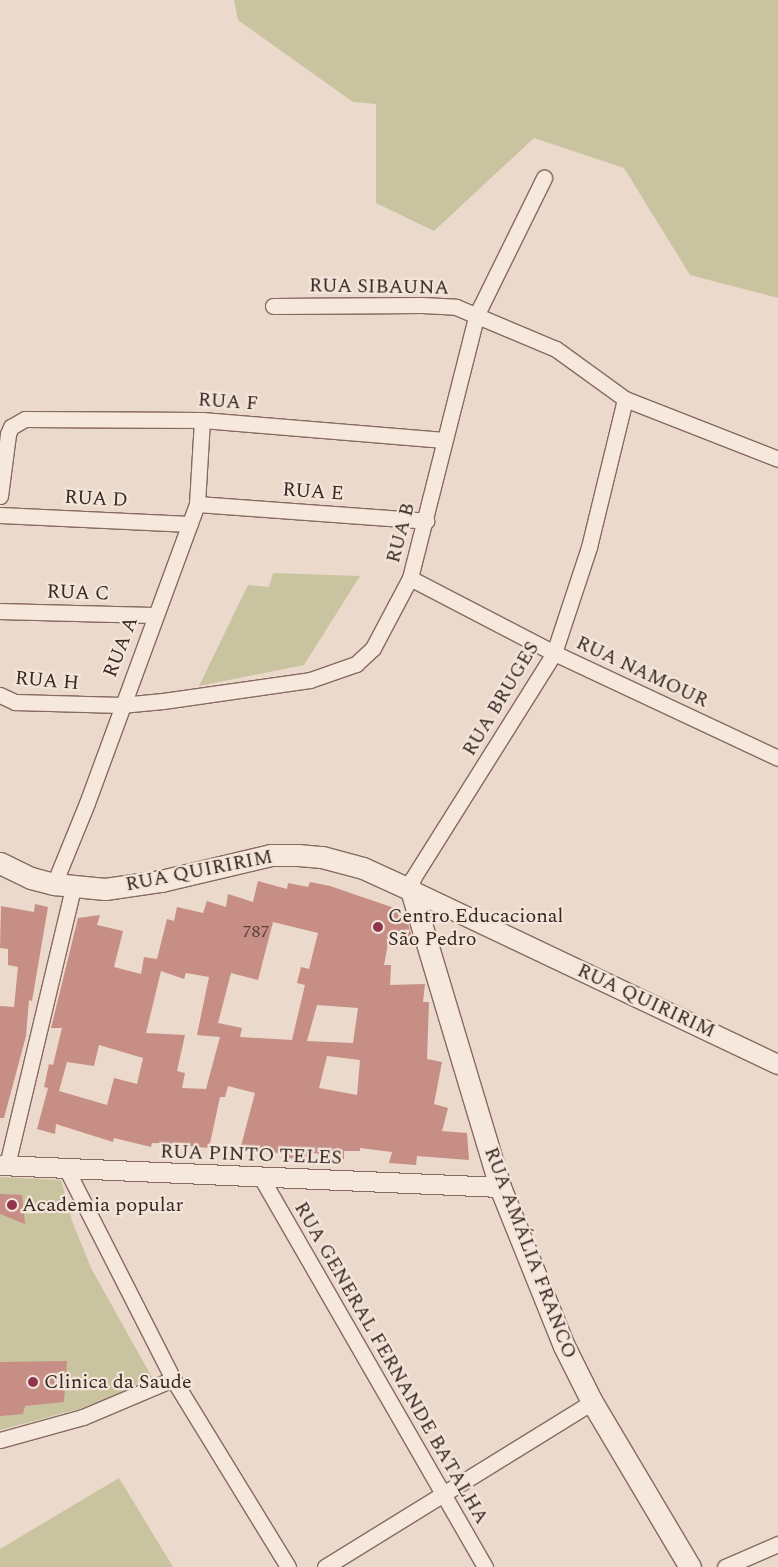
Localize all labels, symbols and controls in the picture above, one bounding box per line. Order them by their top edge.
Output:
street label: RUA SIBAUNA [309,274,449,300]
street label: RUA F [197,388,259,416]
street label: RUA E [282,478,344,506]
street label: RUA D [64,485,128,513]
street label: RUA B [381,500,421,566]
street label: RUA C [46,580,110,606]
street label: RUA A [98,613,144,681]
street label: RUA NAMOUR [572,631,712,713]
street label: RUA BRUGES [457,637,545,761]
street label: RUA H [14,666,80,696]
street label: RUA QUIRIRIM [123,845,275,897]
place label: Centro Educacional São Pedro [388,904,563,951]
house number: 787 [243,921,269,943]
marker: Centro Educacional São Pedro [372,921,384,933]
street label: RUA QUIRIRIM [573,959,719,1043]
street label: RUA PINTO TELES [160,1140,342,1170]
street label: RUA AMÁLIA FRANCO [479,1144,581,1362]
place label: Academia popular [22,1193,183,1217]
street label: RUA GENERAL FERNANDE BATALHA [289,1198,493,1528]
marker: Academia popular [6,1199,18,1211]
place label: Clinica da Saude [44,1370,192,1394]
marker: Clinica da Saude [26,1375,40,1389]

